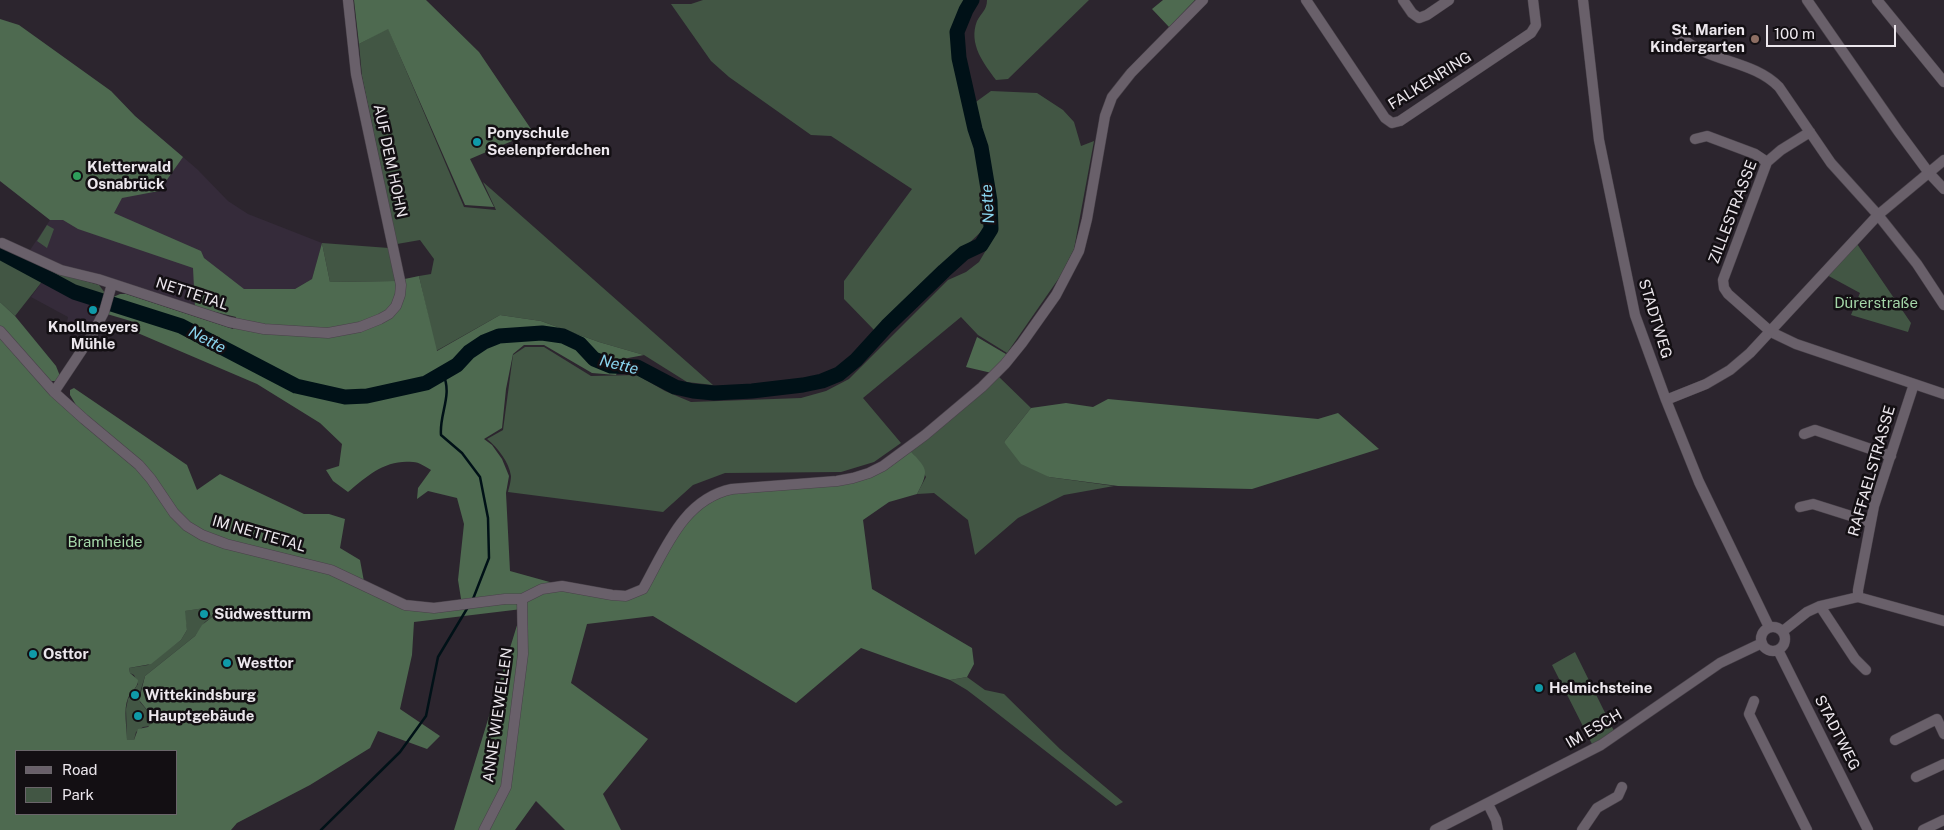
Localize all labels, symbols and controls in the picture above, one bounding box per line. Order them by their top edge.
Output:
scale bar [1769,15,1899,47]
place label: St. Marien Kindergarten [1650,21,1745,56]
text: 100 m [1774,25,1815,42]
marker: St. Marien Kindergarten [1749,33,1761,45]
street label: FALKENRING [1385,48,1475,114]
street label: AUF DEM HOHN [369,103,411,219]
place label: Ponyschule Seelenpferdchen [487,124,610,159]
marker: Ponyschule Seelenpferdchen [471,136,483,148]
place label: Kletterwald Osnabrück [87,158,171,193]
street label: ZILLESTRASSE [1705,158,1761,266]
marker: Kletterwald Osnabrück [71,170,83,182]
water label: Nette [977,184,999,224]
street label: NETTETAL [153,274,231,314]
street label: STADTWEG [1634,277,1676,361]
park label: Dürerstraße [1834,294,1918,312]
marker: Knollmeyers Mühle [87,304,99,316]
place label: Knollmeyers Mühle [48,318,138,353]
water label: Nette [185,322,229,358]
water label: Nette [597,351,641,379]
street label: RAFFAELSTRASSE [1845,403,1899,539]
street label: IM NETTETAL [210,512,308,556]
park label: Bramheide [67,533,143,551]
place label: Südwestturm [214,605,311,623]
marker: Südwestturm [198,608,210,620]
place label: Osttor [43,645,89,663]
street label: ANNE WIEWELLEN [480,646,516,784]
marker: Osttor [27,648,39,660]
place label: Westtor [237,654,294,672]
marker: Westtor [221,657,233,669]
place label: Helmichsteine [1549,679,1652,697]
marker: Helmichsteine [1533,682,1545,694]
place label: Wittekindsburg [145,686,256,704]
marker: Wittekindsburg [129,689,141,701]
street label: STADTWEG [1810,692,1864,774]
street label: IM ESCH [1563,706,1625,752]
place label: Hauptgebäude [148,707,254,725]
marker: Hauptgebäude [132,710,144,722]
legend [15,750,178,815]
text: Road [62,761,98,778]
text: Park [62,786,94,803]

